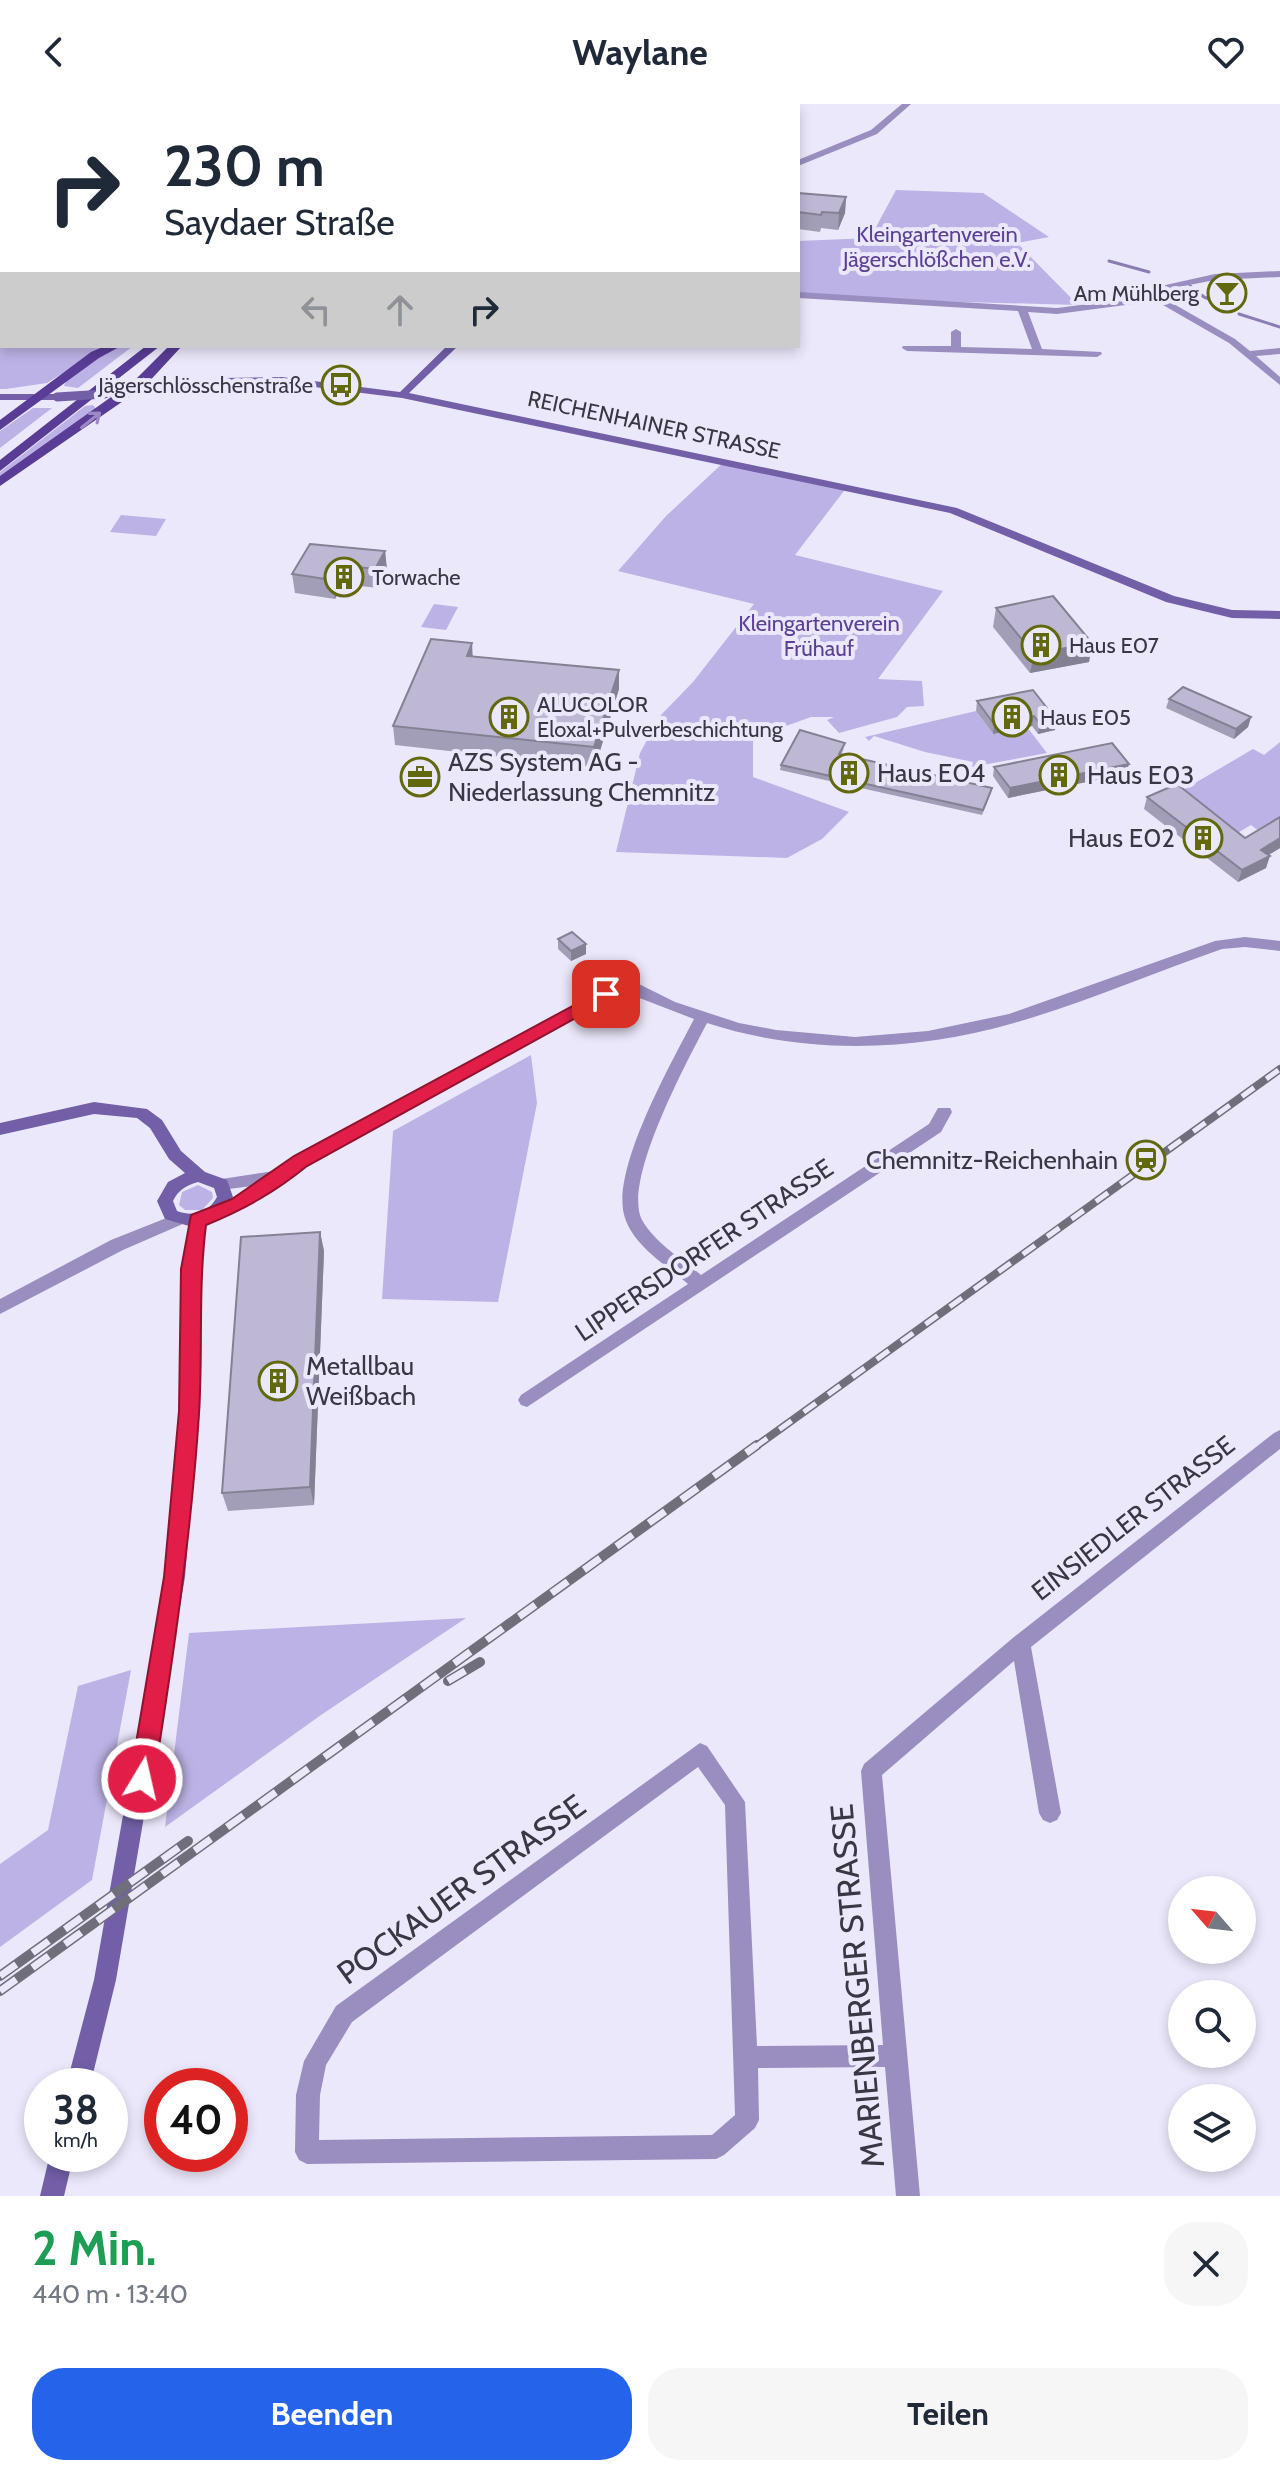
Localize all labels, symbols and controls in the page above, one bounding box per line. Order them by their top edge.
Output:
icon: back [32,30,76,74]
text: Waylane [572,30,708,74]
icon: heart [1204,30,1248,74]
text: 230 m [164,132,325,200]
icon: right [32,136,136,240]
text: Saydaer Straße [164,200,395,244]
park label: Kleingartenverein Jägerschlößchen e.V. [842,221,1031,273]
bar icon: Am Mühlberg [1206,272,1248,314]
place label: Am Mühlberg [1074,280,1200,307]
icon: left [294,288,338,332]
icon: ahead [378,288,422,332]
icon: right [462,288,506,332]
bus stop icon: Jägerschlösschenstraße [320,364,362,406]
place label: Jägerschlösschenstraße [97,372,313,399]
street label: REICHENHAINER STRASSE [525,385,783,465]
one-way arrow [80,411,101,428]
building icon: Torwache [323,556,365,598]
place label: Torwache [372,564,461,591]
park label: Kleingartenverein Frühauf [738,610,900,662]
building icon: Haus E07 [1020,624,1062,666]
place label: Haus E07 [1069,632,1159,659]
place label: ALUCOLOR Eloxal+Pulverbeschichtung [537,691,784,743]
building icon: ALUCOLOR Eloxal+Pulverbeschichtung [488,696,530,738]
building icon: Haus E05 [991,696,1033,738]
place label: Haus E05 [1040,704,1131,731]
place label: AZS System AG - Niederlassung Chemnitz [448,746,715,808]
building icon: Haus E04 [828,752,870,794]
building icon: Haus E03 [1038,754,1080,796]
office icon: AZS System AG - Niederlassung Chemnitz [399,756,441,798]
place label: Haus E04 [877,757,985,789]
place label: Haus E03 [1087,759,1194,791]
building icon: Haus E02 [1182,817,1224,859]
place label: Haus E02 [1068,822,1175,854]
pin [572,960,640,1028]
icon: arrive [584,972,628,1016]
station icon: Chemnitz-Reichenhain [1125,1139,1167,1181]
place label: Chemnitz-Reichenhain [866,1144,1118,1176]
street label: LIPPERSDORFER STRASSE [569,1152,839,1348]
place label: Metallbau Weißbach [306,1350,416,1412]
building icon: Metallbau Weißbach [257,1360,299,1402]
street label: EINSIEDLER STRASSE [1025,1429,1241,1607]
position arrow [100,1737,184,1821]
street label: POCKAUER STRASSE [329,1786,593,1992]
street label: MARIENBERGER STRASSE [822,1802,892,2170]
north arrow [1168,1876,1256,1964]
map controls [1168,1876,1256,2172]
button: search [1168,1980,1256,2068]
speed limit sign: 40 [144,2068,248,2172]
button: layers [1168,2084,1256,2172]
text: 38 [53,2085,99,2134]
text: km/h [54,2128,98,2152]
text: 2 Min. [32,2219,156,2277]
button: close [1164,2222,1248,2306]
text: 440 m · 13:40 [32,2278,188,2310]
button: Beenden [32,2368,632,2460]
button: Teilen [648,2368,1248,2460]

